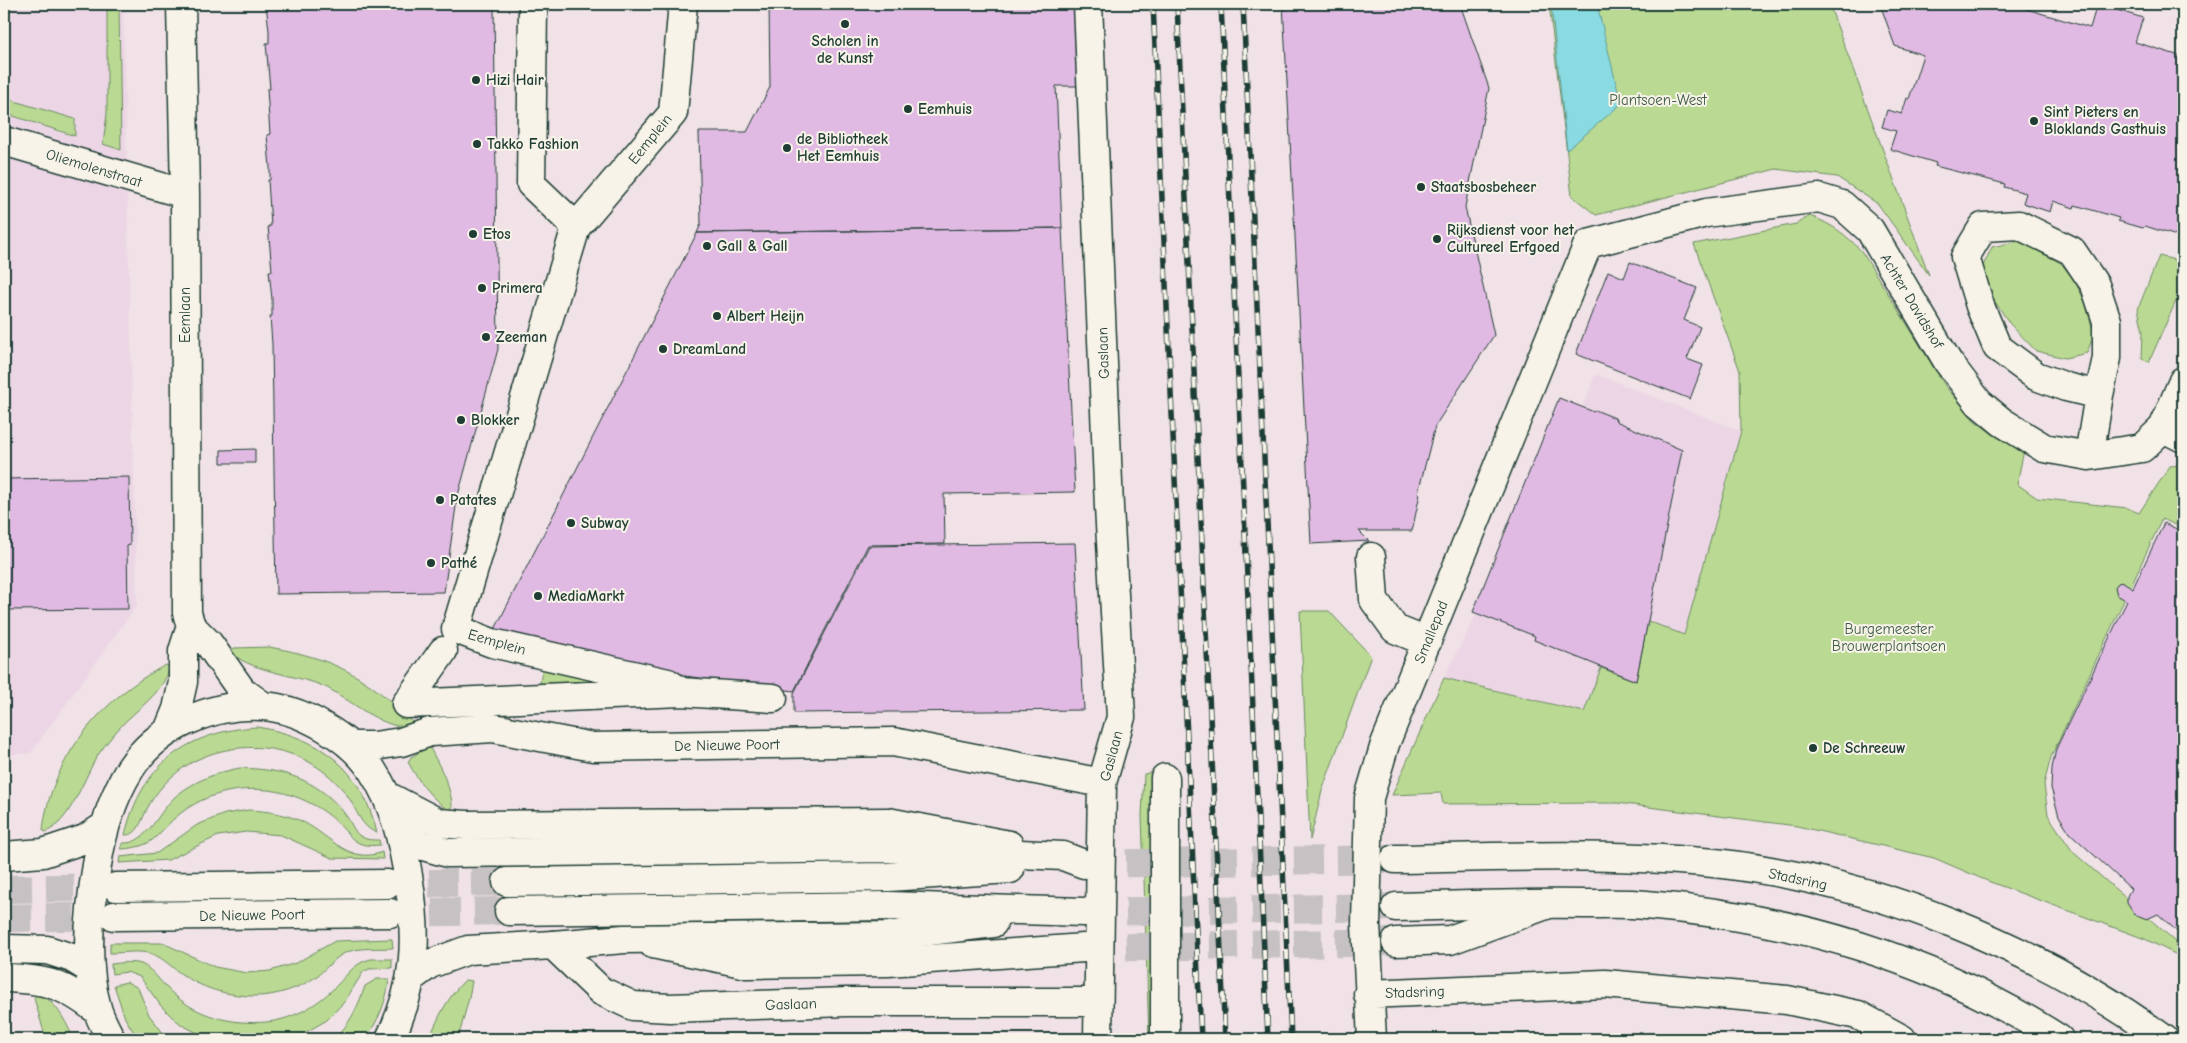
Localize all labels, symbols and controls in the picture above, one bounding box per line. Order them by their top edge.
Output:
marker: Scholen in de Kunst [839,18,851,30]
place label: Scholen in de Kunst [811,32,879,67]
place label: Hizi Hair [486,71,544,89]
marker: Hizi Hair [470,74,482,86]
park label: Plantsoen-West [1609,91,1707,109]
place label: Eemhuis [918,100,972,118]
marker: Eemhuis [902,103,914,115]
place label: Sint Pieters en Bloklands Gasthuis [2044,103,2166,138]
street label: Eemplein [624,110,676,168]
marker: Sint Pieters en Bloklands Gasthuis [2028,115,2040,127]
place label: de Bibliotheek Het Eemhuis [797,130,889,165]
place label: Takko Fashion [487,135,579,153]
marker: Takko Fashion [471,138,483,150]
marker: de Bibliotheek Het Eemhuis [781,142,793,154]
street label: Oliemolenstraat [44,145,145,191]
place label: Staatsbosbeheer [1431,178,1536,196]
marker: Staatsbosbeheer [1415,181,1427,193]
place label: Rijksdienst voor het Cultureel Erfgoed [1447,221,1575,256]
place label: Etos [483,225,511,243]
marker: Etos [467,228,479,240]
marker: Rijksdienst voor het Cultureel Erfgoed [1431,233,1443,245]
place label: Gall & Gall [717,237,788,255]
marker: Gall & Gall [701,240,713,252]
street label: Achter Davidshof [1877,250,1948,352]
place label: Primera [492,279,543,297]
marker: Primera [476,282,488,294]
street label: Eemlaan [176,287,194,343]
place label: Albert Heijn [727,307,804,325]
marker: Albert Heijn [711,310,723,322]
street label: Gaslaan [1093,327,1113,379]
place label: Zeeman [496,328,547,346]
marker: Zeeman [480,331,492,343]
place label: DreamLand [673,340,746,358]
marker: DreamLand [657,343,669,355]
place label: Blokker [471,411,519,429]
marker: Blokker [455,414,467,426]
place label: Patates [450,491,496,509]
marker: Patates [434,494,446,506]
place label: Subway [581,514,629,532]
marker: Subway [565,517,577,529]
place label: Pathé [441,554,477,572]
marker: Pathé [425,557,437,569]
place label: MediaMarkt [548,587,626,605]
marker: MediaMarkt [532,590,544,602]
street label: Smallepad [1410,598,1452,666]
park label: Burgemeester Brouwerplantsoen [1832,620,1946,655]
street label: Eemplein [466,625,528,659]
street label: Gaslaan [1096,729,1126,783]
street label: De Nieuwe Poort [674,735,781,755]
place label: De Schreeuw [1823,739,1906,757]
marker: De Schreeuw [1807,742,1819,754]
street label: Stadsring [1767,864,1829,894]
street label: De Nieuwe Poort [199,905,306,925]
street label: Stadsring [1385,982,1445,1002]
street label: Gaslaan [765,994,817,1014]

